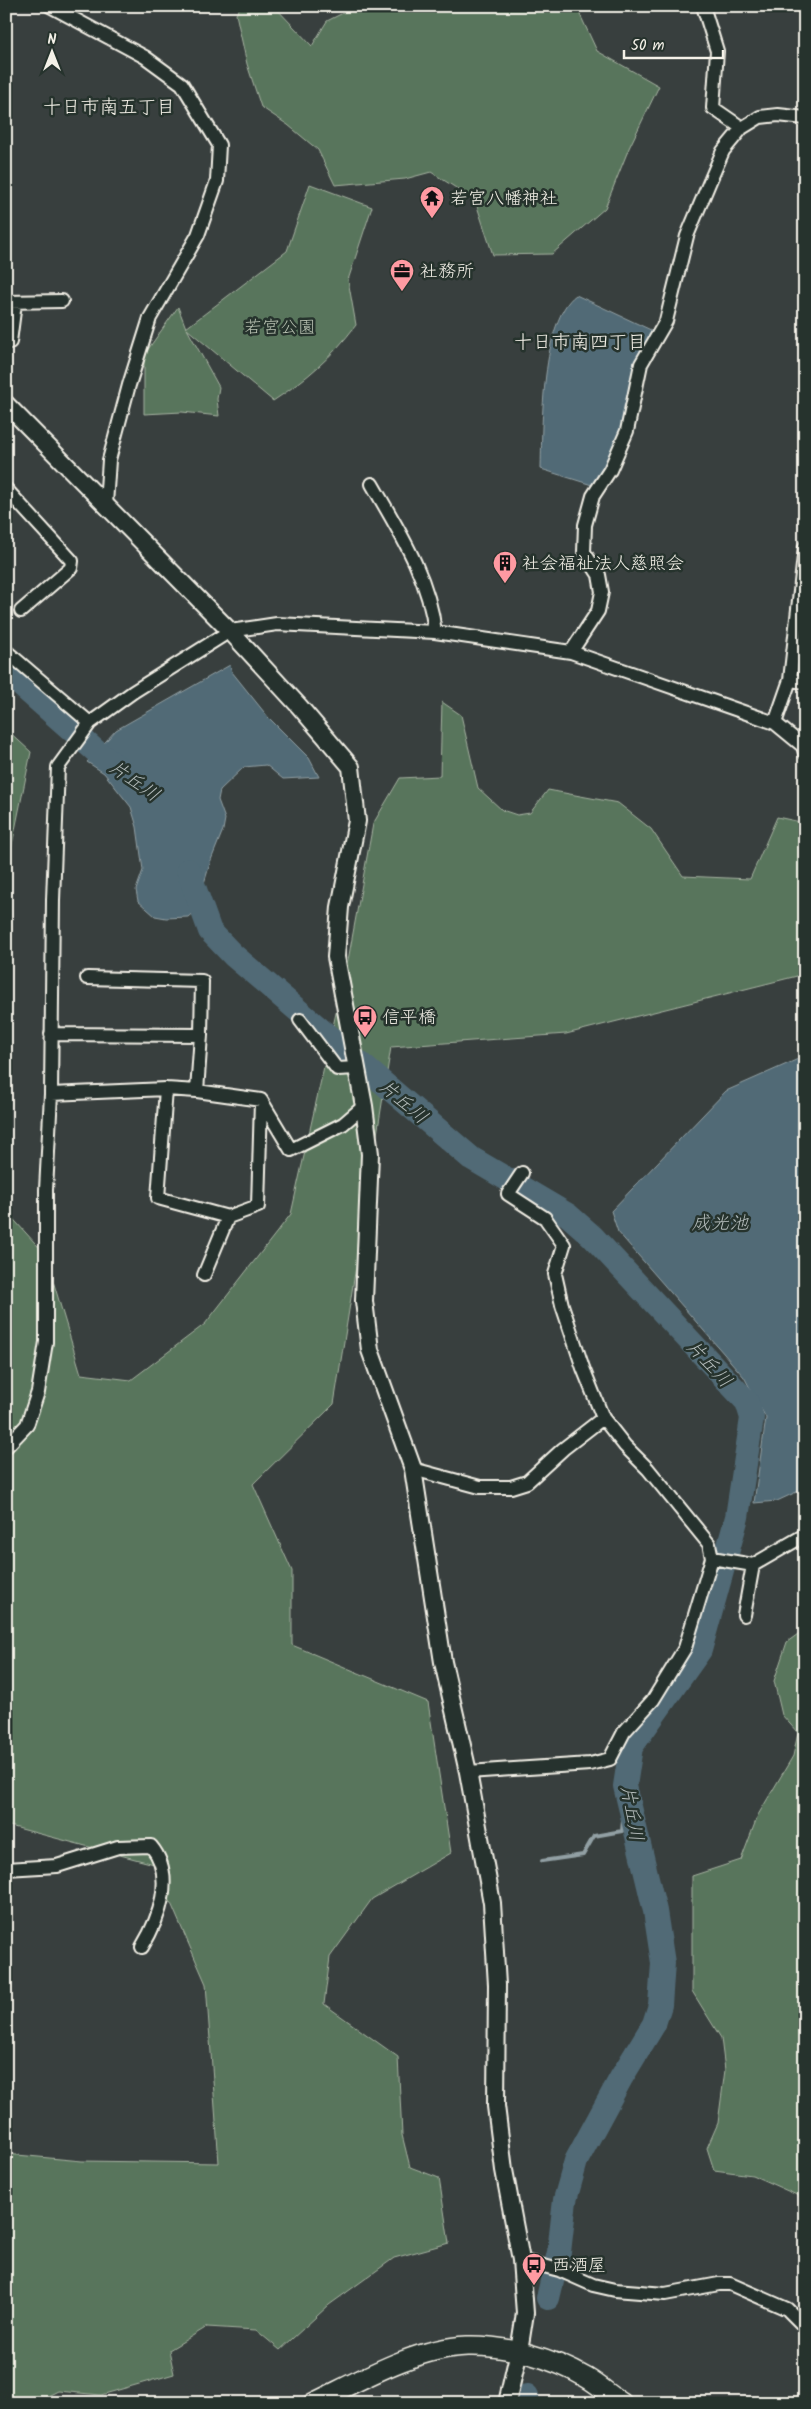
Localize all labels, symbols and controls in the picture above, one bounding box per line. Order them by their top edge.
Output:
north arrow [28,28,78,78]
scale bar [624,28,722,60]
text: N [48,29,57,51]
text: 50 m [631,34,665,58]
district label: 十日市南五丁目 [42,93,176,123]
temple icon: 若宮八幡神社 [419,185,445,219]
place label: 若宮八幡神社 [450,185,558,214]
office icon: 社務所 [389,258,415,292]
place label: 社務所 [420,258,474,287]
park label: 若宮公園 [244,314,316,343]
district label: 十日市南四丁目 [513,328,647,358]
building icon: 社会福祉法人慈照会 [492,550,518,584]
place label: 社会福祉法人慈照会 [522,550,684,579]
water label: 片丘川 [102,753,166,810]
bus stop icon: 信平橋 [352,1004,378,1038]
place label: 信平橋 [382,1004,436,1033]
water label: 片丘川 [371,1073,434,1132]
water label: 成光池 [691,1209,749,1239]
water label: 片丘川 [678,1333,739,1395]
water label: 片丘川 [611,1783,651,1844]
bus stop icon: 西酒屋 [521,2252,547,2286]
place label: 西酒屋 [552,2252,606,2281]

